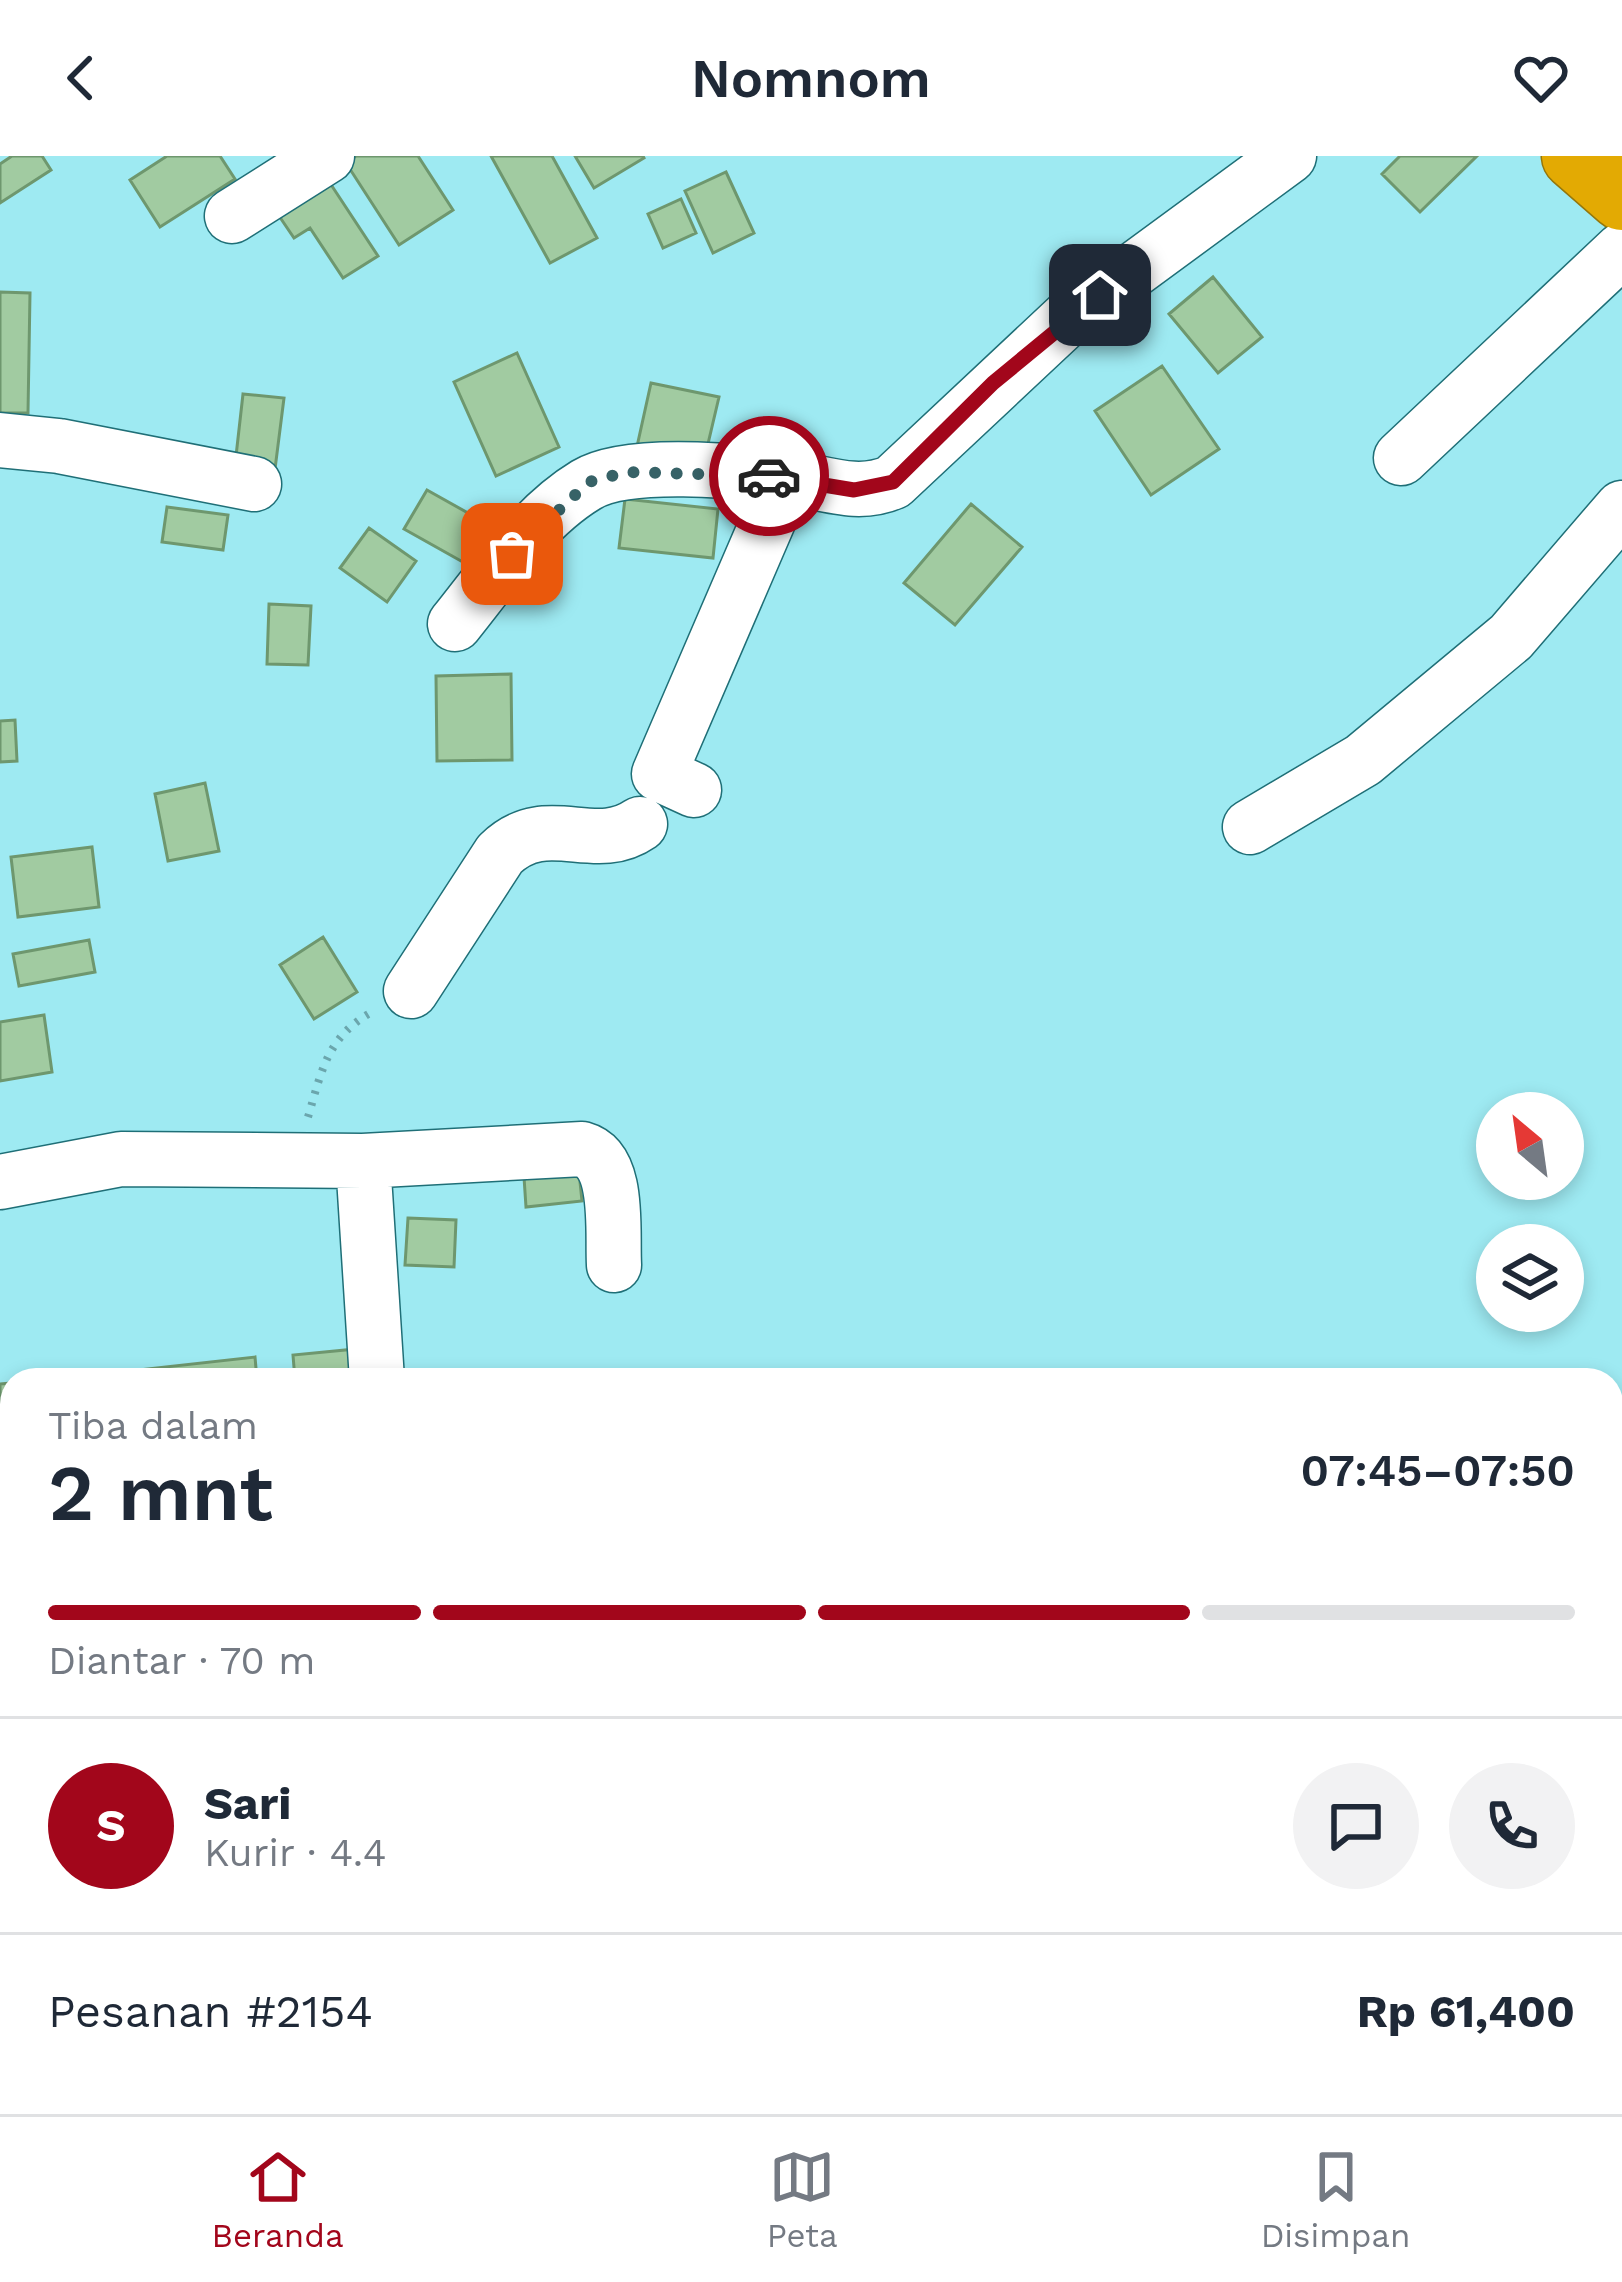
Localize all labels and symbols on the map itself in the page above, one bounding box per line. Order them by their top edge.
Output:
pin [1049,244,1151,346]
courier [709,416,829,536]
pin [461,503,563,605]
north arrow [1476,1092,1584,1200]

